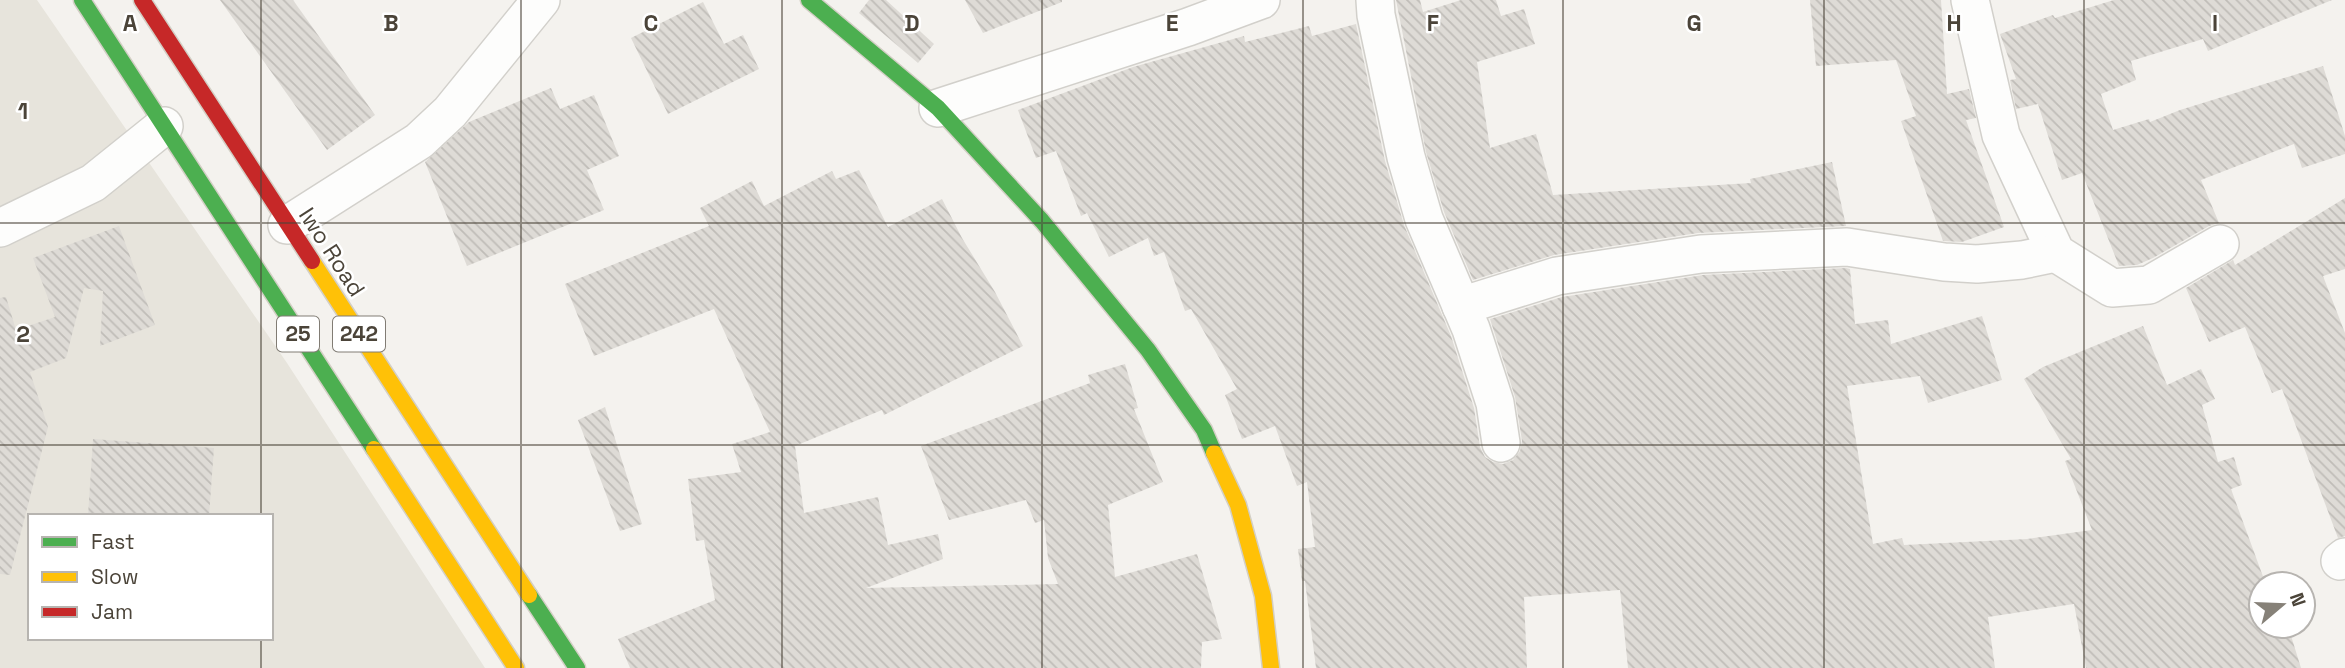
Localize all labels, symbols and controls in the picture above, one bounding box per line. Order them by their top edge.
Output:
text: A [123,8,138,38]
text: B [383,8,399,38]
text: C [644,8,658,38]
text: D [904,8,920,38]
text: E [1166,8,1178,38]
text: F [1427,8,1439,38]
text: G [1686,8,1702,38]
text: H [1946,8,1962,38]
text: I [2212,8,2218,38]
text: 1 [18,96,28,126]
street label: Iwo Road [292,202,372,302]
road number: 25 [277,316,319,352]
road number: 242 [333,316,385,352]
text: 2 [16,319,30,349]
legend [28,514,273,640]
text: Fast [91,528,135,555]
text: Slow [91,563,139,590]
north arrow [2247,570,2317,640]
text: N [2284,590,2311,610]
text: Jam [91,598,133,625]

